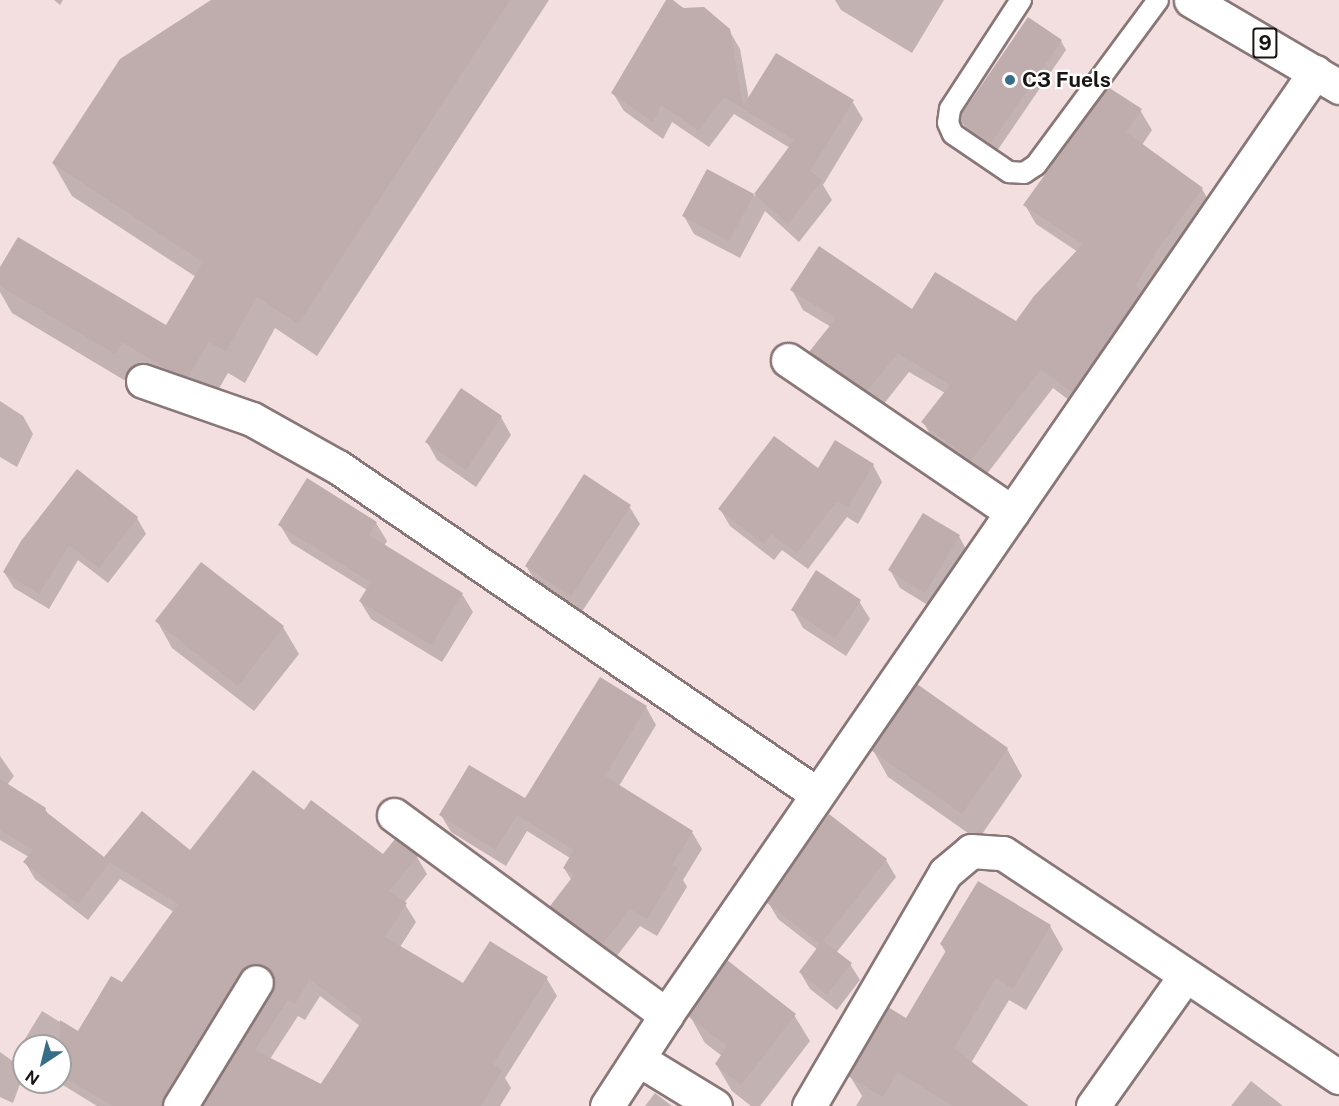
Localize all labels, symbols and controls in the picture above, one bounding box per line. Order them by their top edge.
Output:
road number: 9 [1252,26,1278,60]
place label: C3 Fuels [1022,67,1111,93]
marker: C3 Fuels [1003,73,1017,87]
north arrow [12,1034,72,1094]
text: N [22,1066,43,1089]

